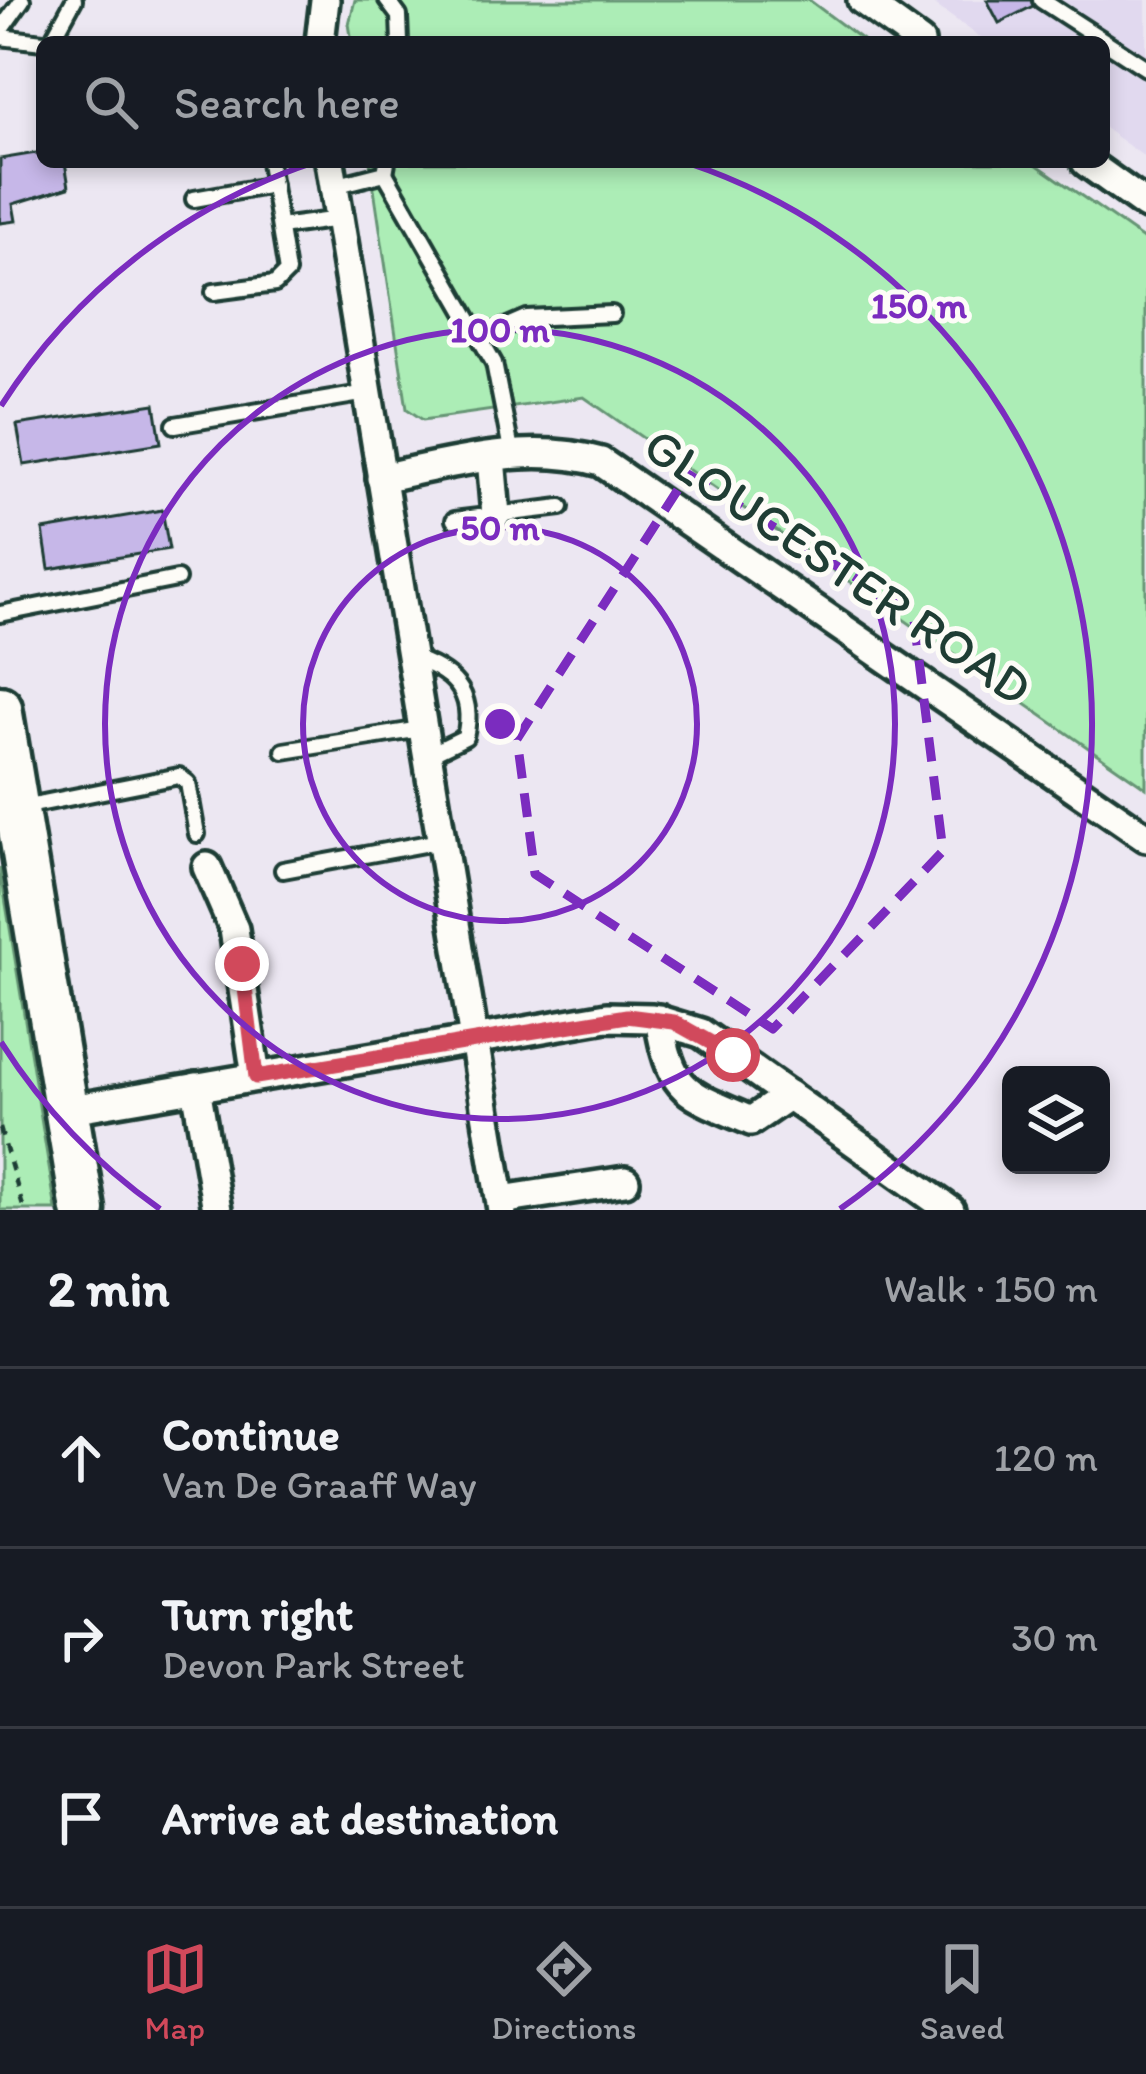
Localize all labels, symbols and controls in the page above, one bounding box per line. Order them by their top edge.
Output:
search box [36,36,1110,168]
icon: search [78,69,144,135]
text: Search here [174,75,400,129]
text: 150 m [871,284,968,327]
text: 100 m [450,308,550,351]
street label: GLOUCESTER ROAD [633,414,1043,718]
text: 50 m [460,506,540,549]
centre of rings [479,703,521,745]
route end [215,937,269,991]
route start [706,1028,760,1082]
map controls [1002,1066,1110,1174]
button: layers [1002,1066,1110,1174]
text: 2 min [48,1258,169,1319]
text: Walk · 150 m [884,1265,1098,1312]
text: Continue [162,1407,340,1461]
icon: ahead [48,1425,114,1491]
text: 120 m [994,1434,1098,1481]
text: Van De Graaff Way [162,1461,477,1508]
text: Turn right [162,1587,353,1641]
icon: right [48,1605,114,1671]
text: 30 m [1011,1614,1098,1661]
text: Devon Park Street [162,1641,465,1688]
icon: arrive [48,1785,114,1851]
text: Arrive at destination [162,1791,558,1845]
tab: Map [142,1936,208,2047]
tab: Directions [491,1936,636,2047]
tab: Saved [920,1936,1004,2047]

